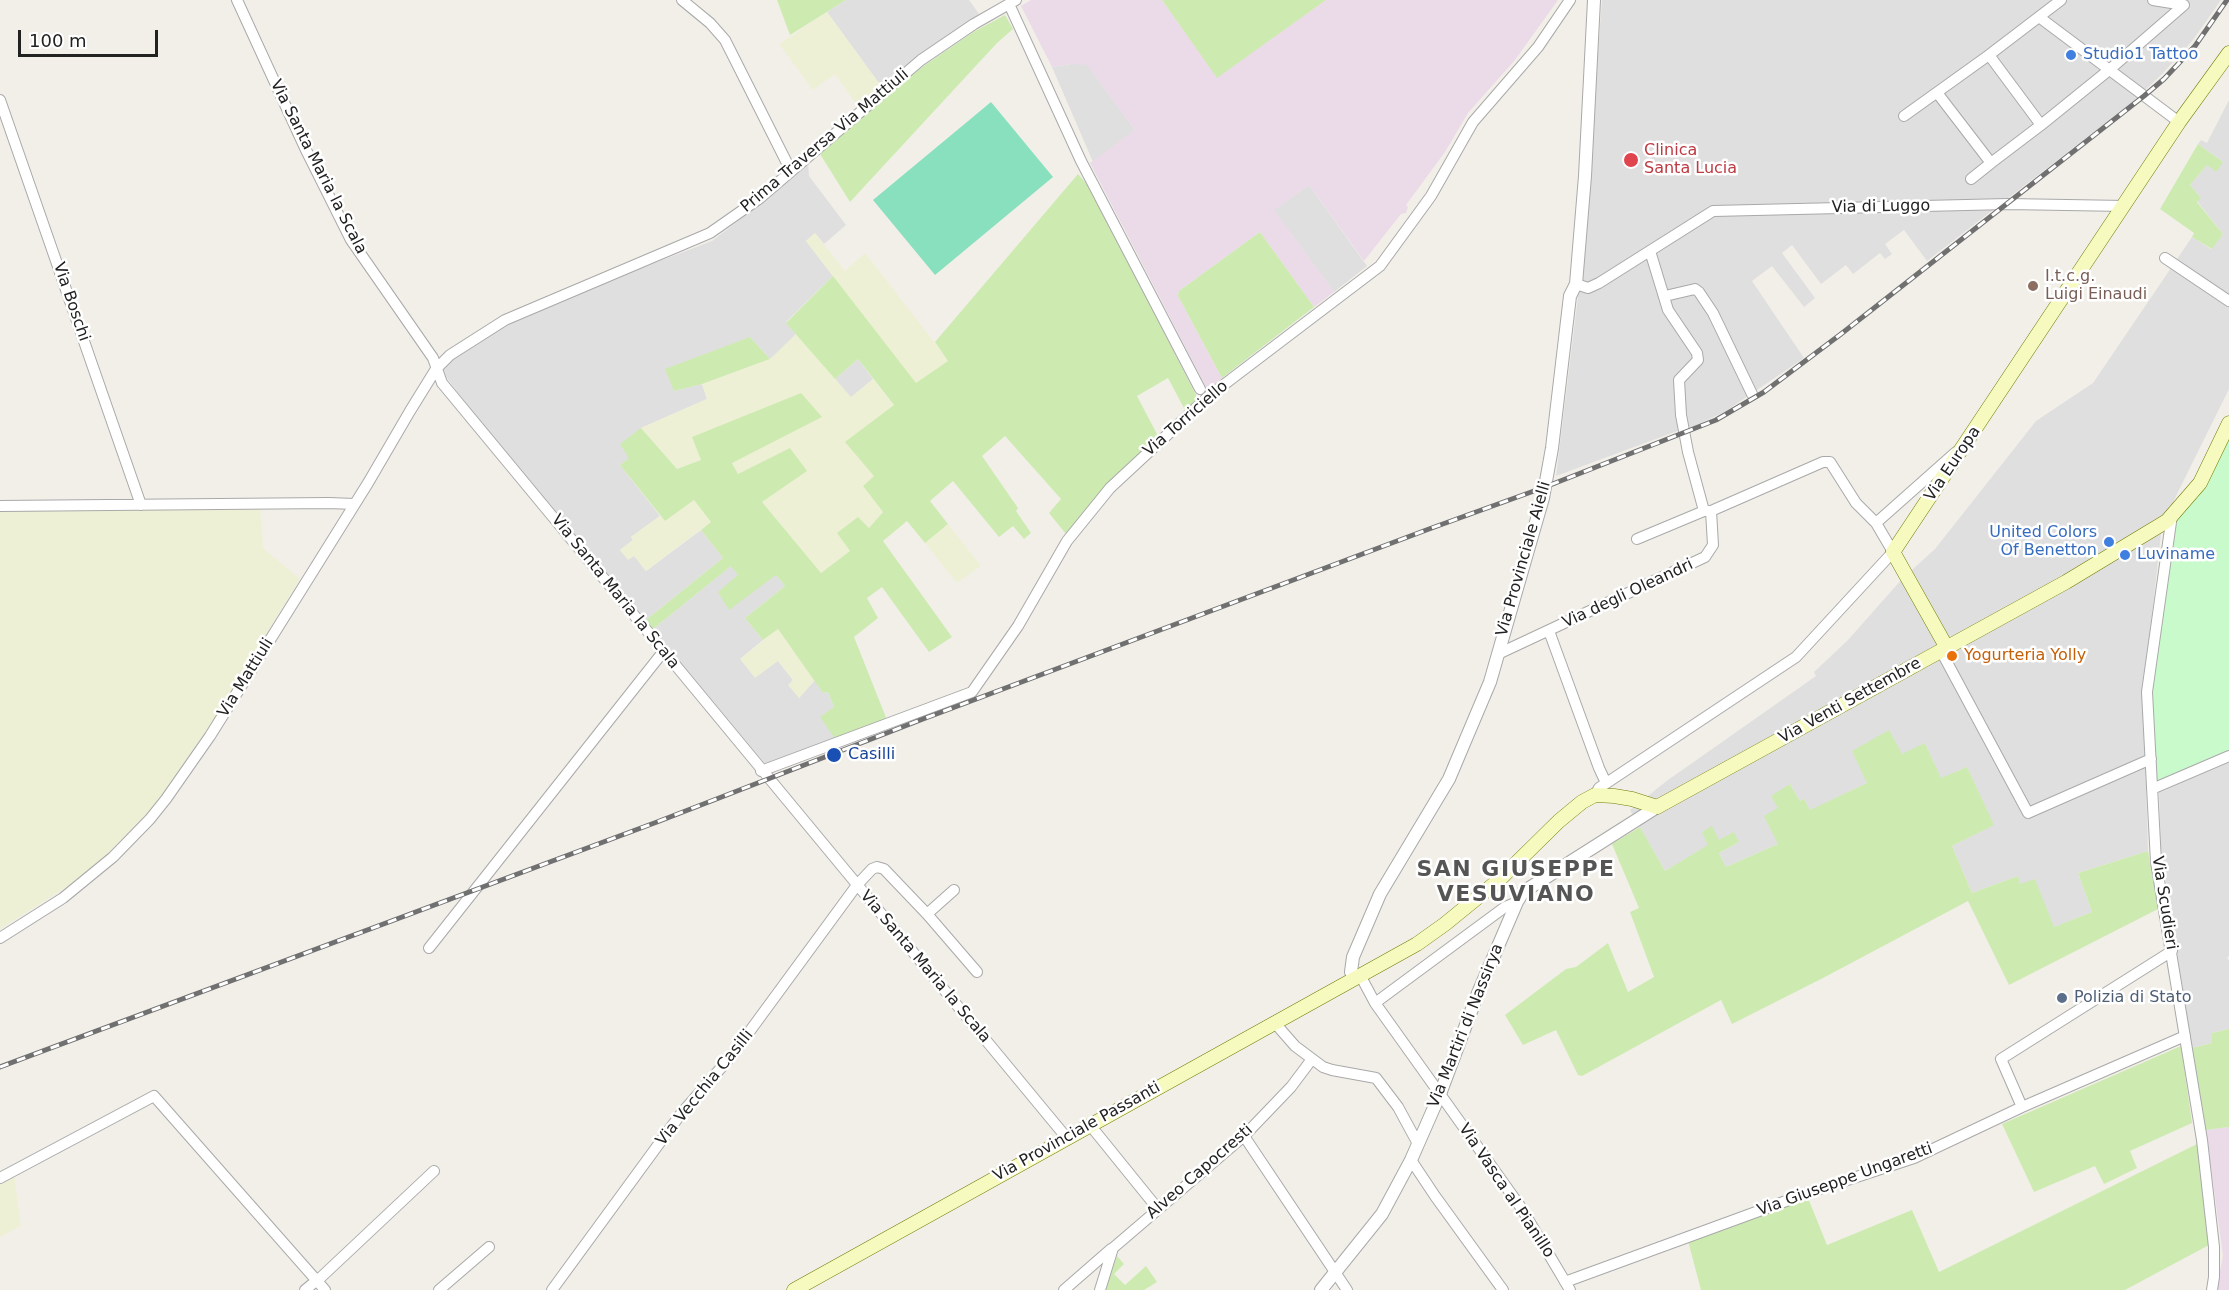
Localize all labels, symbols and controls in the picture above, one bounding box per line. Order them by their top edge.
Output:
scale bar [21,18,160,56]
text: 100 m [29,30,87,51]
place label: Studio1 Tattoo [2083,45,2198,65]
marker: Studio1 Tattoo [2064,48,2078,62]
street label: Prima Traversa Via Mattiuli [737,65,913,217]
street label: Via Santa Maria la Scala [266,77,370,257]
place label: Clinica Santa Lucia [1644,141,1737,179]
marker: Clinica Santa Lucia [1622,151,1640,169]
street label: Via di Luggo [1832,197,1930,217]
street label: Via Boschi [49,260,93,344]
place label: I.t.c.g. Luigi Einaudi [2045,267,2147,305]
marker: I.t.c.g. Luigi Einaudi [2026,279,2040,293]
street label: Via Torriciello [1140,377,1232,461]
street label: Via Europa [1921,423,1985,505]
street label: Via Provinciale Aielli [1493,479,1555,639]
street label: Via Santa Maria la Scala [547,511,683,673]
place label: United Colors Of Benetton [1989,523,2097,561]
marker: United Colors Of Benetton [2102,535,2116,549]
place label: Luviname [2137,545,2215,565]
marker: Luviname [2118,548,2132,562]
street label: Via degli Oleandri [1560,555,1696,633]
street label: Via Mattiuli [214,635,278,721]
place label: Yogurteria Yolly [1964,646,2086,666]
marker: Yogurteria Yolly [1945,649,1959,663]
street label: Via Venti Settembre [1776,654,1924,748]
place label: Casilli [848,745,895,765]
marker: Casilli [825,746,843,764]
street label: Via Scudieri [2147,855,2181,951]
district label: SAN GIUSEPPE VESUVIANO [1416,857,1616,908]
street label: Via Santa Maria la Scala [856,887,994,1047]
street label: Via Martiri di Nassirya [1424,941,1508,1111]
place label: Polizia di Stato [2074,988,2191,1008]
marker: Polizia di Stato [2055,991,2069,1005]
street label: Via Vecchia Casilli [652,1026,758,1150]
street label: Via Provinciale Passanti [990,1078,1164,1186]
street label: Via Vasca al Pianillo [1454,1120,1558,1262]
street label: Alveo Capocresti [1143,1121,1257,1223]
street label: Via Giuseppe Ungaretti [1755,1139,1935,1221]

